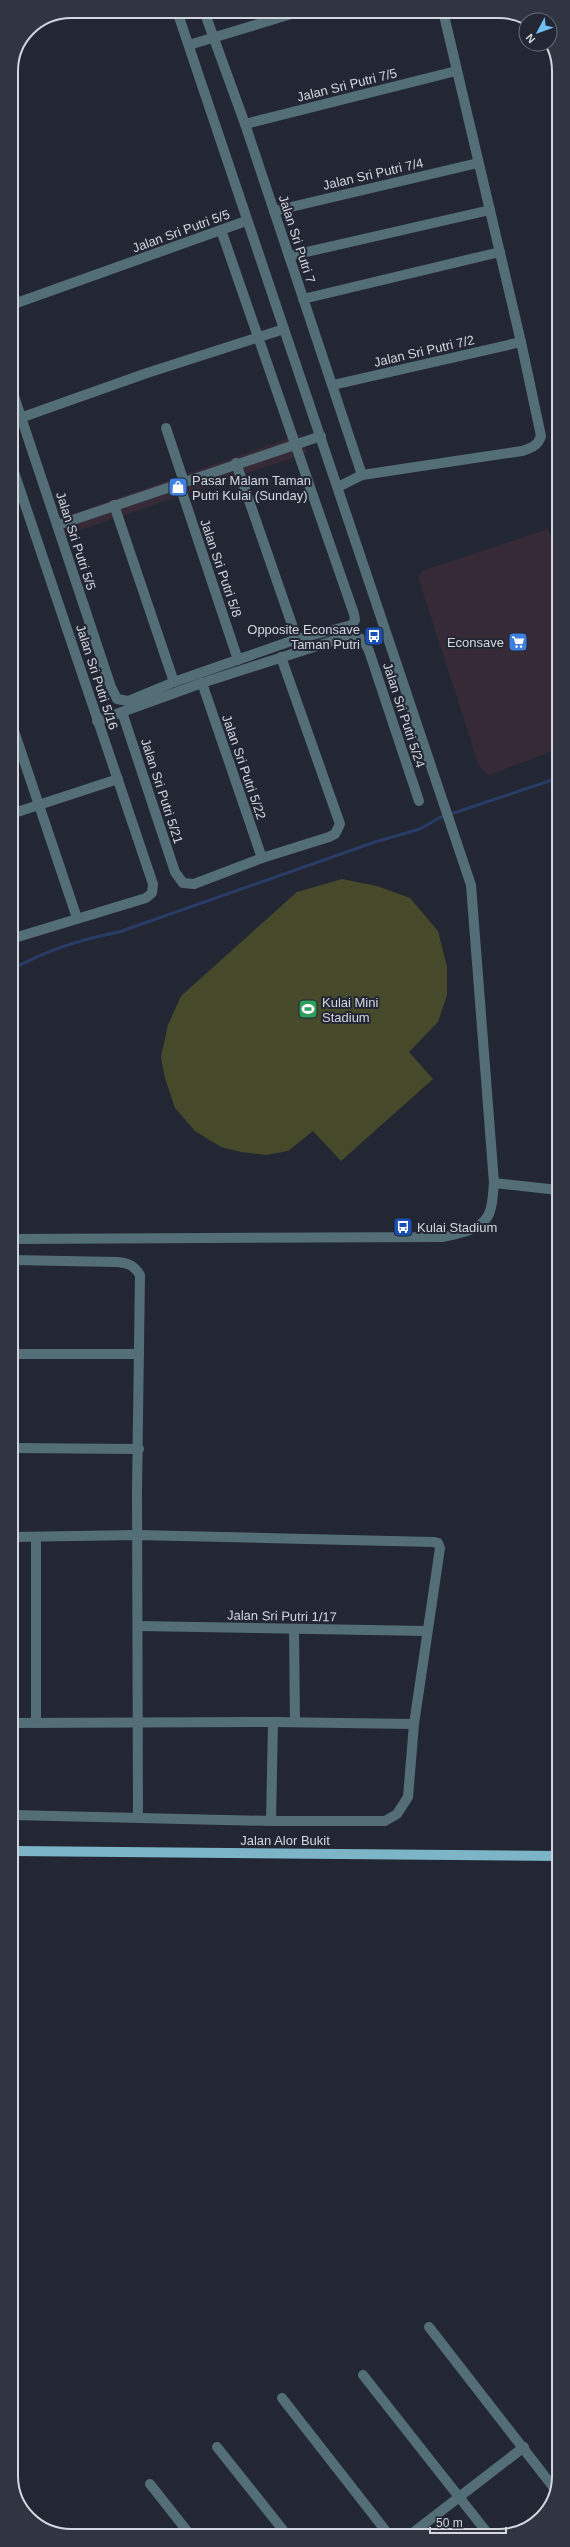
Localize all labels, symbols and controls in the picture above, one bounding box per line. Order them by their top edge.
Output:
north arrow [518,12,558,52]
text: N [523,32,538,45]
street label: Jalan Sri Putri 7/5 [295,65,399,105]
street label: Jalan Sri Putri 7/4 [321,155,425,193]
street label: Jalan Sri Putri 7 [276,193,318,285]
street label: Jalan Sri Putri 5/5 [130,206,232,256]
street label: Jalan Sri Putri 7/2 [372,332,476,370]
place label: Pasar Malam Taman Putri Kulai (Sunday) [192,473,311,503]
shop icon: Pasar Malam Taman Putri Kulai (Sunday) [167,476,189,498]
street label: Jalan Sri Putri 5/5 [53,490,99,592]
street label: Jalan Sri Putri 5/8 [197,517,245,619]
street label: Jalan Sri Putri 5/16 [73,622,121,732]
place label: Opposite Econsave Taman Putri [247,622,360,652]
bus stop icon: Opposite Econsave Taman Putri [363,625,385,647]
supermarket icon: Econsave [507,631,529,653]
place label: Econsave [447,635,504,650]
street label: Jalan Sri Putri 5/24 [380,660,428,770]
street label: Jalan Sri Putri 5/22 [219,713,269,821]
street label: Jalan Sri Putri 5/21 [138,736,186,846]
place label: Kulai Mini Stadium [322,995,378,1025]
sports icon: Kulai Mini Stadium [297,998,319,1020]
bus stop icon: Kulai Stadium [392,1216,414,1238]
place label: Kulai Stadium [417,1220,497,1235]
street label: Jalan Sri Putri 1/17 [227,1608,337,1624]
street label: Jalan Alor Bukit [240,1833,330,1848]
scale bar [430,2509,506,2535]
text: 50 m [436,2516,463,2530]

